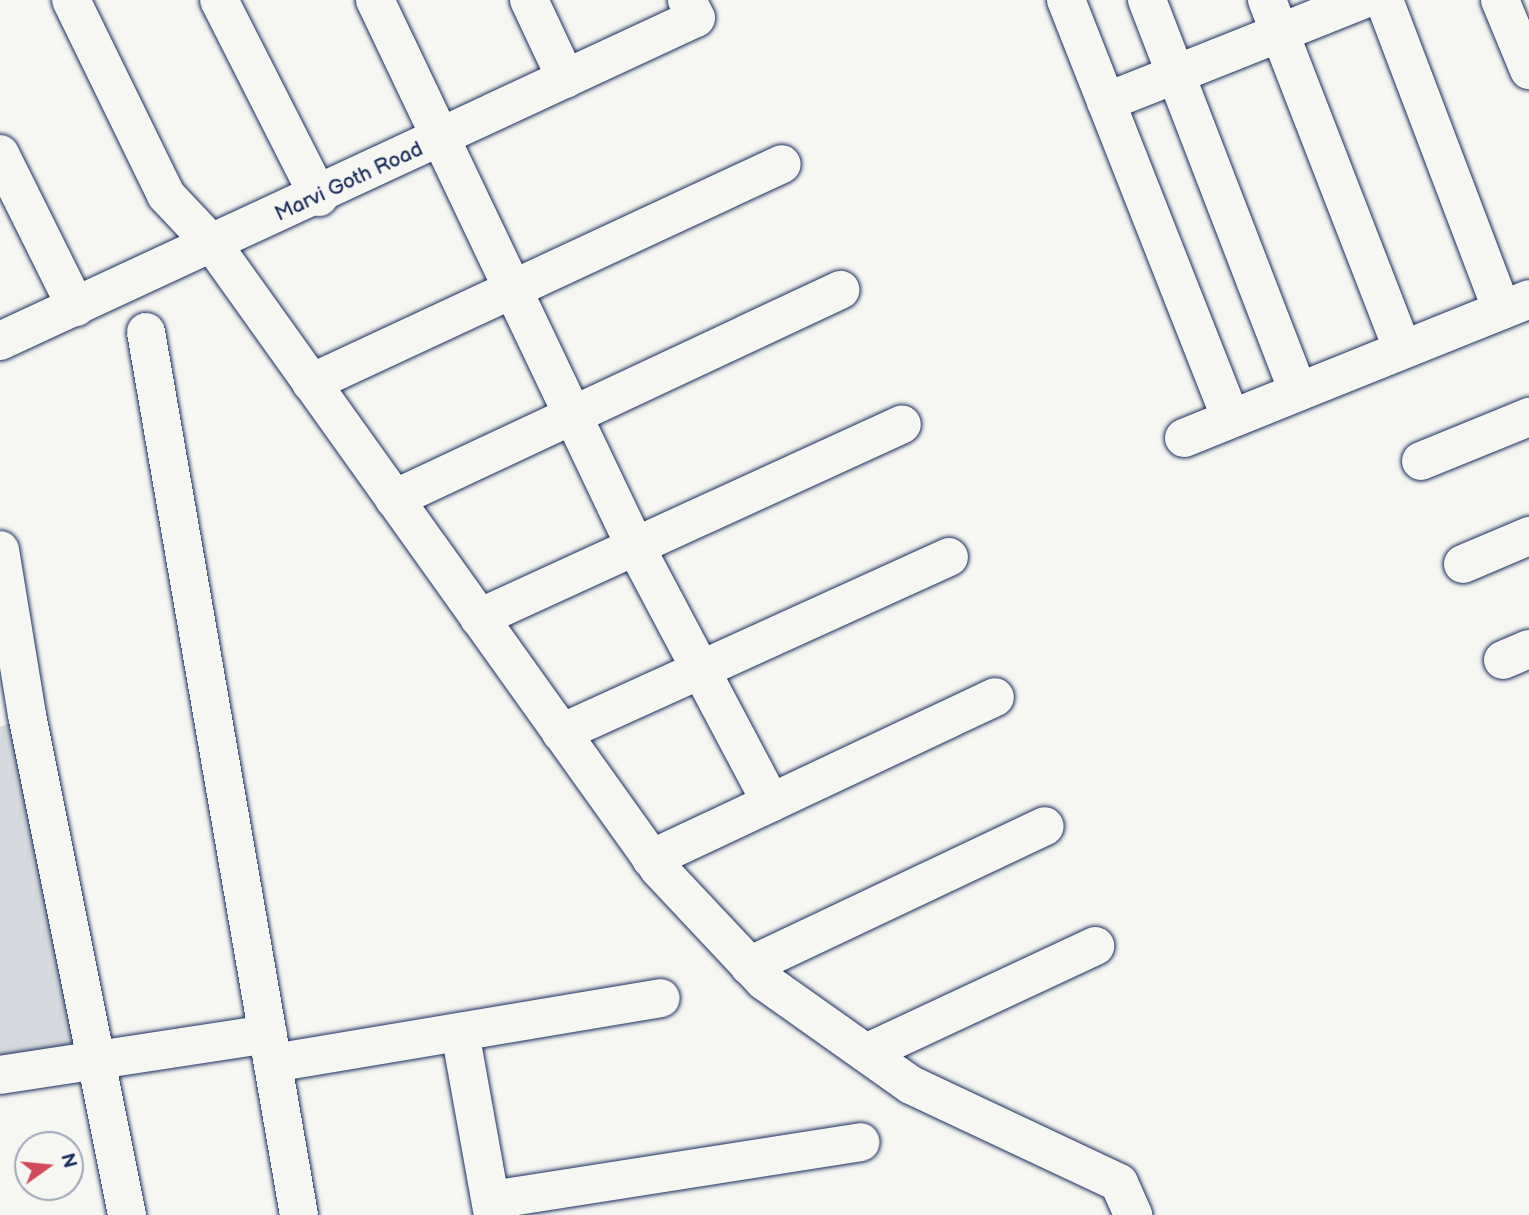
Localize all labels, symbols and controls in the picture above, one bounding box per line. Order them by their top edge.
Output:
street label: Marvi Goth Road [271,137,427,227]
north arrow [14,1131,84,1201]
text: N [55,1151,81,1171]

